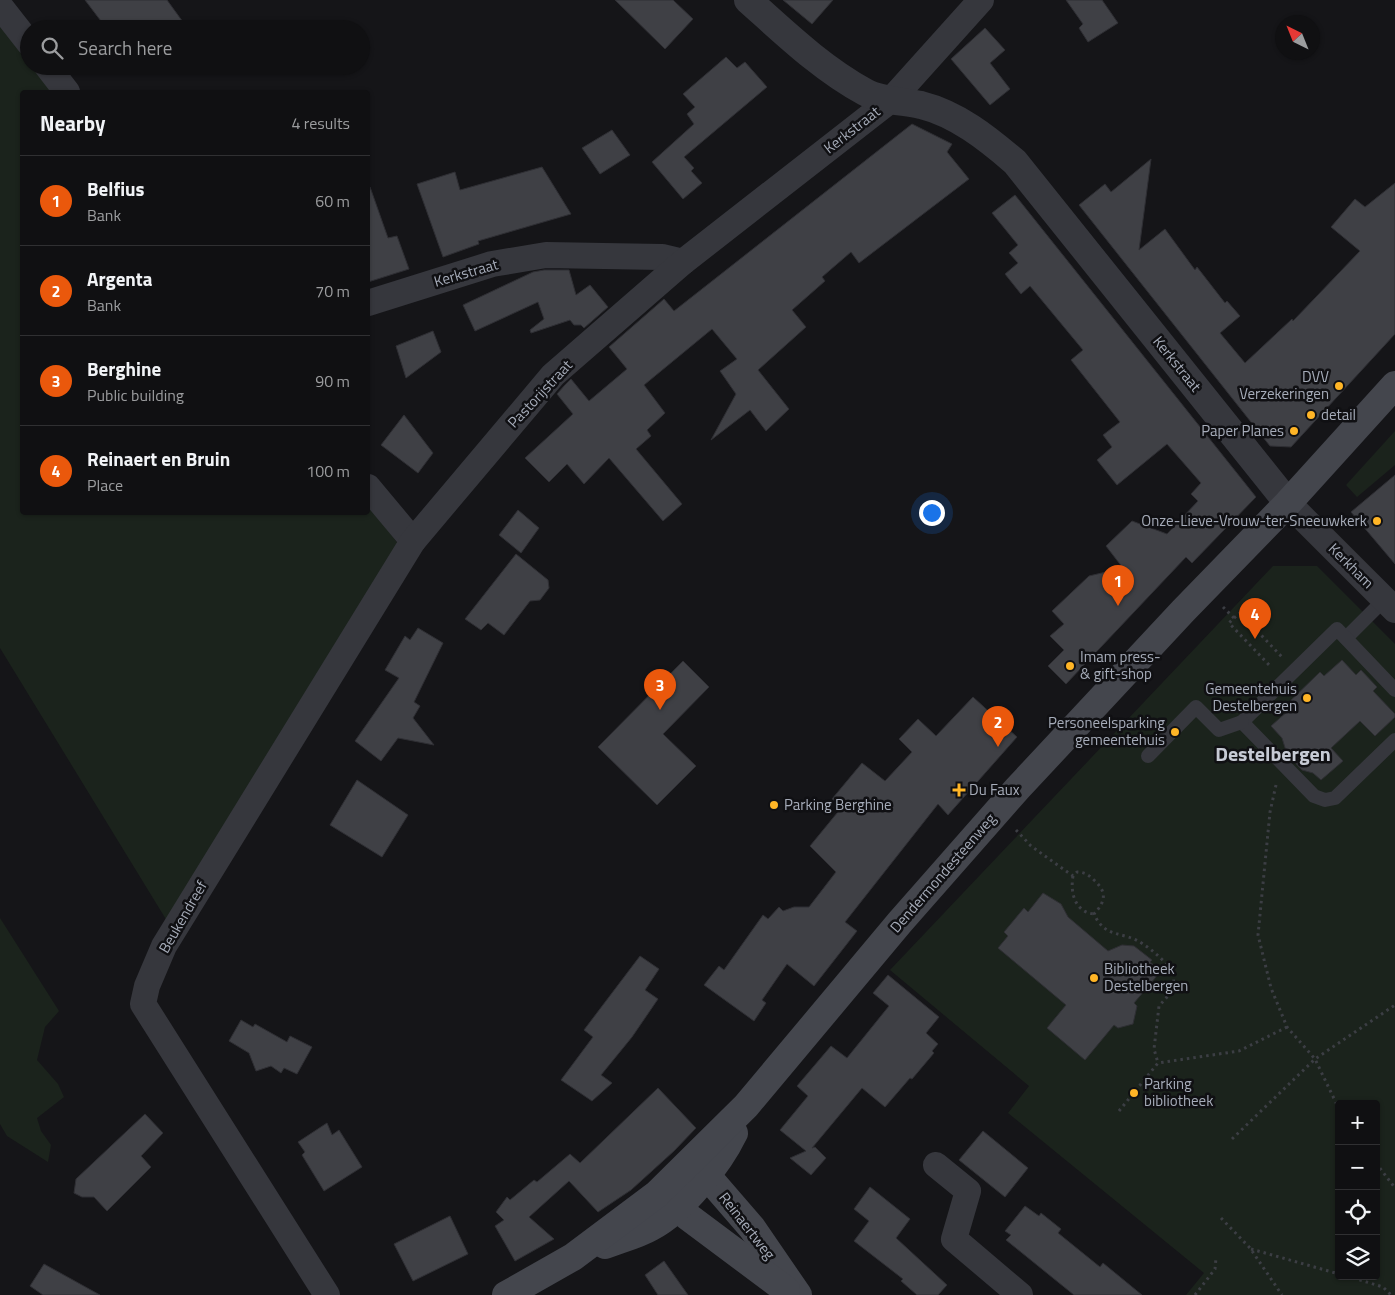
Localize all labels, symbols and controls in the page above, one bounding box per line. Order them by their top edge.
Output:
north arrow [1275,15,1320,60]
search box [20,20,370,75]
text: Search here [78,33,172,62]
icon: search [38,34,66,62]
street label: Kerkstraat [819,100,885,159]
text: Nearby [40,107,105,139]
text: 4 results [291,111,350,135]
text: Belfius [87,174,145,203]
text: 1 [52,189,60,213]
text: 60 m [315,189,350,213]
text: Bank [87,203,121,227]
street label: Kerkstraat [431,252,501,293]
text: Argenta [87,264,152,293]
text: 2 [52,279,60,303]
text: 70 m [315,279,350,303]
text: Bank [87,293,121,317]
street label: Kerkstraat [1148,331,1208,397]
text: Berghine [87,354,161,383]
street label: Pastorijstraat [502,354,578,433]
place label: DVV Verzekeringen [1239,365,1329,405]
text: 3 [52,369,60,393]
text: 90 m [315,369,350,393]
marker: DVV Verzekeringen [1333,380,1345,392]
text: Public building [87,383,184,407]
place label: detail [1321,403,1356,426]
marker: detail [1305,409,1317,421]
place label: Paper Planes [1201,419,1284,442]
marker: Paper Planes [1288,425,1300,437]
text: Reinaert en Bruin [87,444,230,473]
text: 4 [52,459,60,483]
text: 100 m [306,459,350,483]
text: Place [87,473,123,497]
your location [919,500,945,526]
place label: Onze-Lieve-Vrouw-ter-Sneeuwkerk [1141,509,1367,532]
marker: Onze-Lieve-Vrouw-ter-Sneeuwkerk [1371,515,1383,527]
street label: Kerkham [1323,538,1379,594]
pin: 1 [1102,565,1134,606]
pin: 4 [1239,598,1271,639]
place label: Imam press- & gift-shop [1080,645,1160,685]
marker: Imam press- & gift-shop [1064,660,1076,672]
pin: 3 [644,669,676,710]
place label: Gemeentehuis Destelbergen [1205,677,1297,717]
marker: Gemeentehuis Destelbergen [1301,692,1313,704]
pin: 2 [982,706,1014,747]
place label: Personeelsparking gemeentehuis [1048,711,1165,751]
marker: Personeelsparking gemeentehuis [1169,726,1181,738]
district label: Destelbergen [1215,738,1331,769]
place label: Du Faux [969,778,1020,801]
marker: Du Faux [953,784,965,796]
place label: Parking Berghine [784,793,892,816]
marker: Parking Berghine [768,799,780,811]
street label: Dendermondesteenweg [884,808,1001,938]
street label: Beukendreef [152,876,213,957]
place label: Bibliotheek Destelbergen [1104,957,1188,997]
marker: Bibliotheek Destelbergen [1088,972,1100,984]
place label: Parking bibliotheek [1144,1072,1213,1112]
marker: Parking bibliotheek [1128,1087,1140,1099]
map controls [1335,1100,1380,1280]
button: + [1335,1100,1380,1145]
button: − [1335,1145,1380,1190]
street label: Reinaertweg [714,1187,781,1265]
button: locate [1335,1190,1380,1235]
button: layers [1335,1235,1380,1280]

